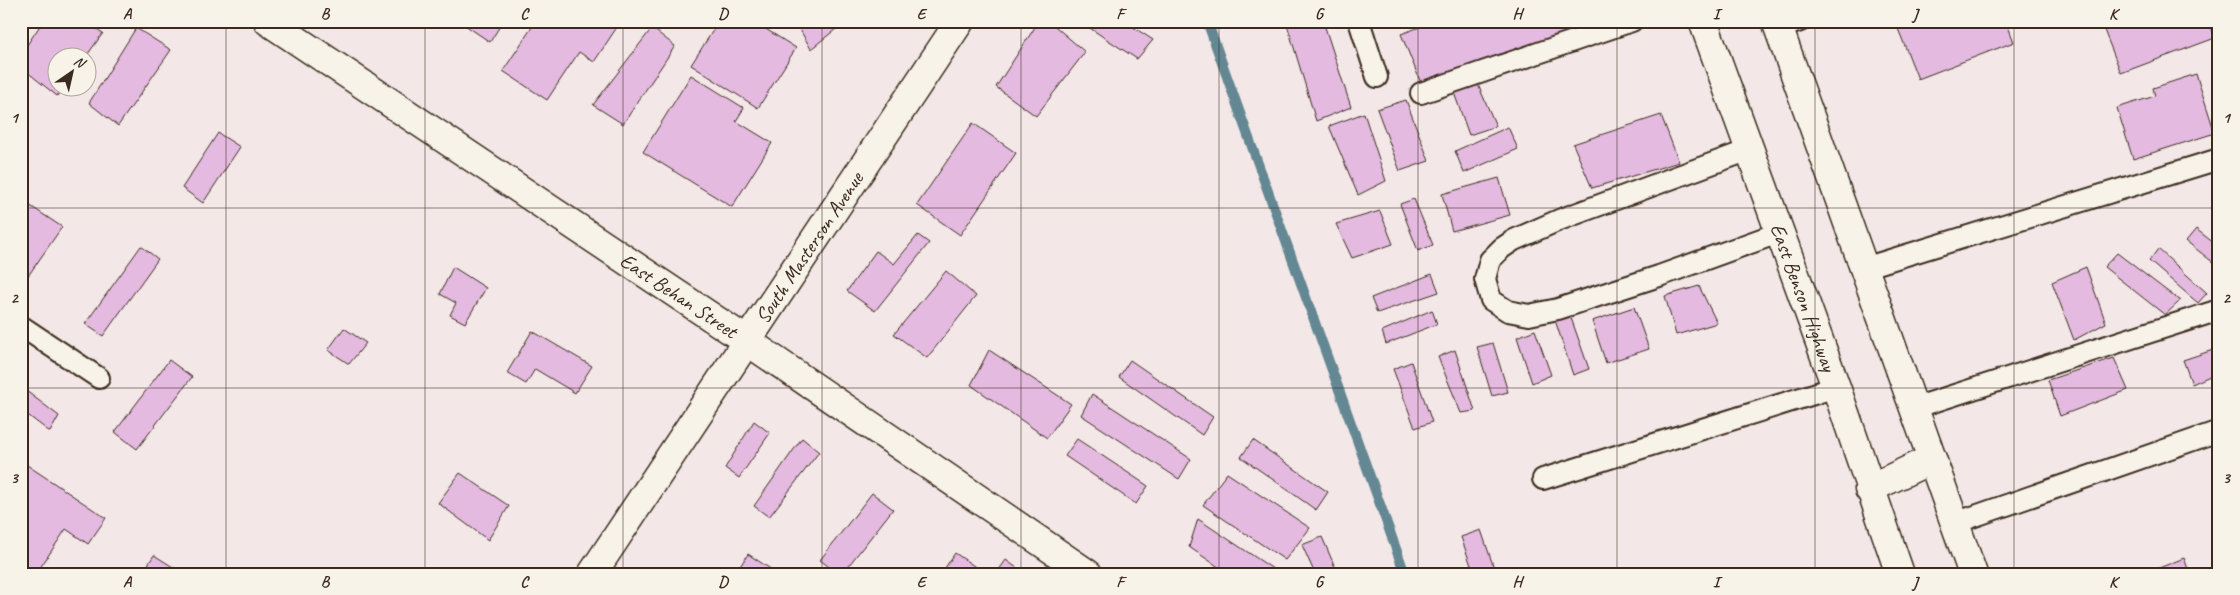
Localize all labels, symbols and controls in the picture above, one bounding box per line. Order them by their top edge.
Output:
text: A [123,4,133,24]
text: B [321,4,331,24]
text: C [520,4,530,24]
text: D [718,4,729,24]
text: E [917,4,928,24]
text: F [1116,4,1127,24]
text: G [1315,4,1325,24]
text: H [1512,4,1524,24]
text: I [1713,4,1723,24]
text: J [1911,4,1920,24]
text: K [2109,4,2121,24]
north arrow [48,48,98,98]
text: N [71,52,89,72]
text: 1 [10,108,19,128]
text: 1 [2222,108,2231,128]
street label: South Masterson Avenue [749,166,870,328]
street label: East Benson Highway [1765,220,1843,377]
street label: East Behan Street [615,247,744,345]
text: 2 [10,288,19,308]
text: 2 [2222,288,2231,308]
text: 3 [10,468,19,488]
text: 3 [2222,468,2231,488]
text: A [123,572,133,592]
text: B [321,572,331,592]
text: C [520,572,530,592]
text: D [718,572,729,592]
text: E [917,572,928,592]
text: F [1116,572,1127,592]
text: G [1315,572,1325,592]
text: H [1512,572,1524,592]
text: I [1713,572,1723,592]
text: J [1911,572,1920,592]
text: K [2109,572,2121,592]

